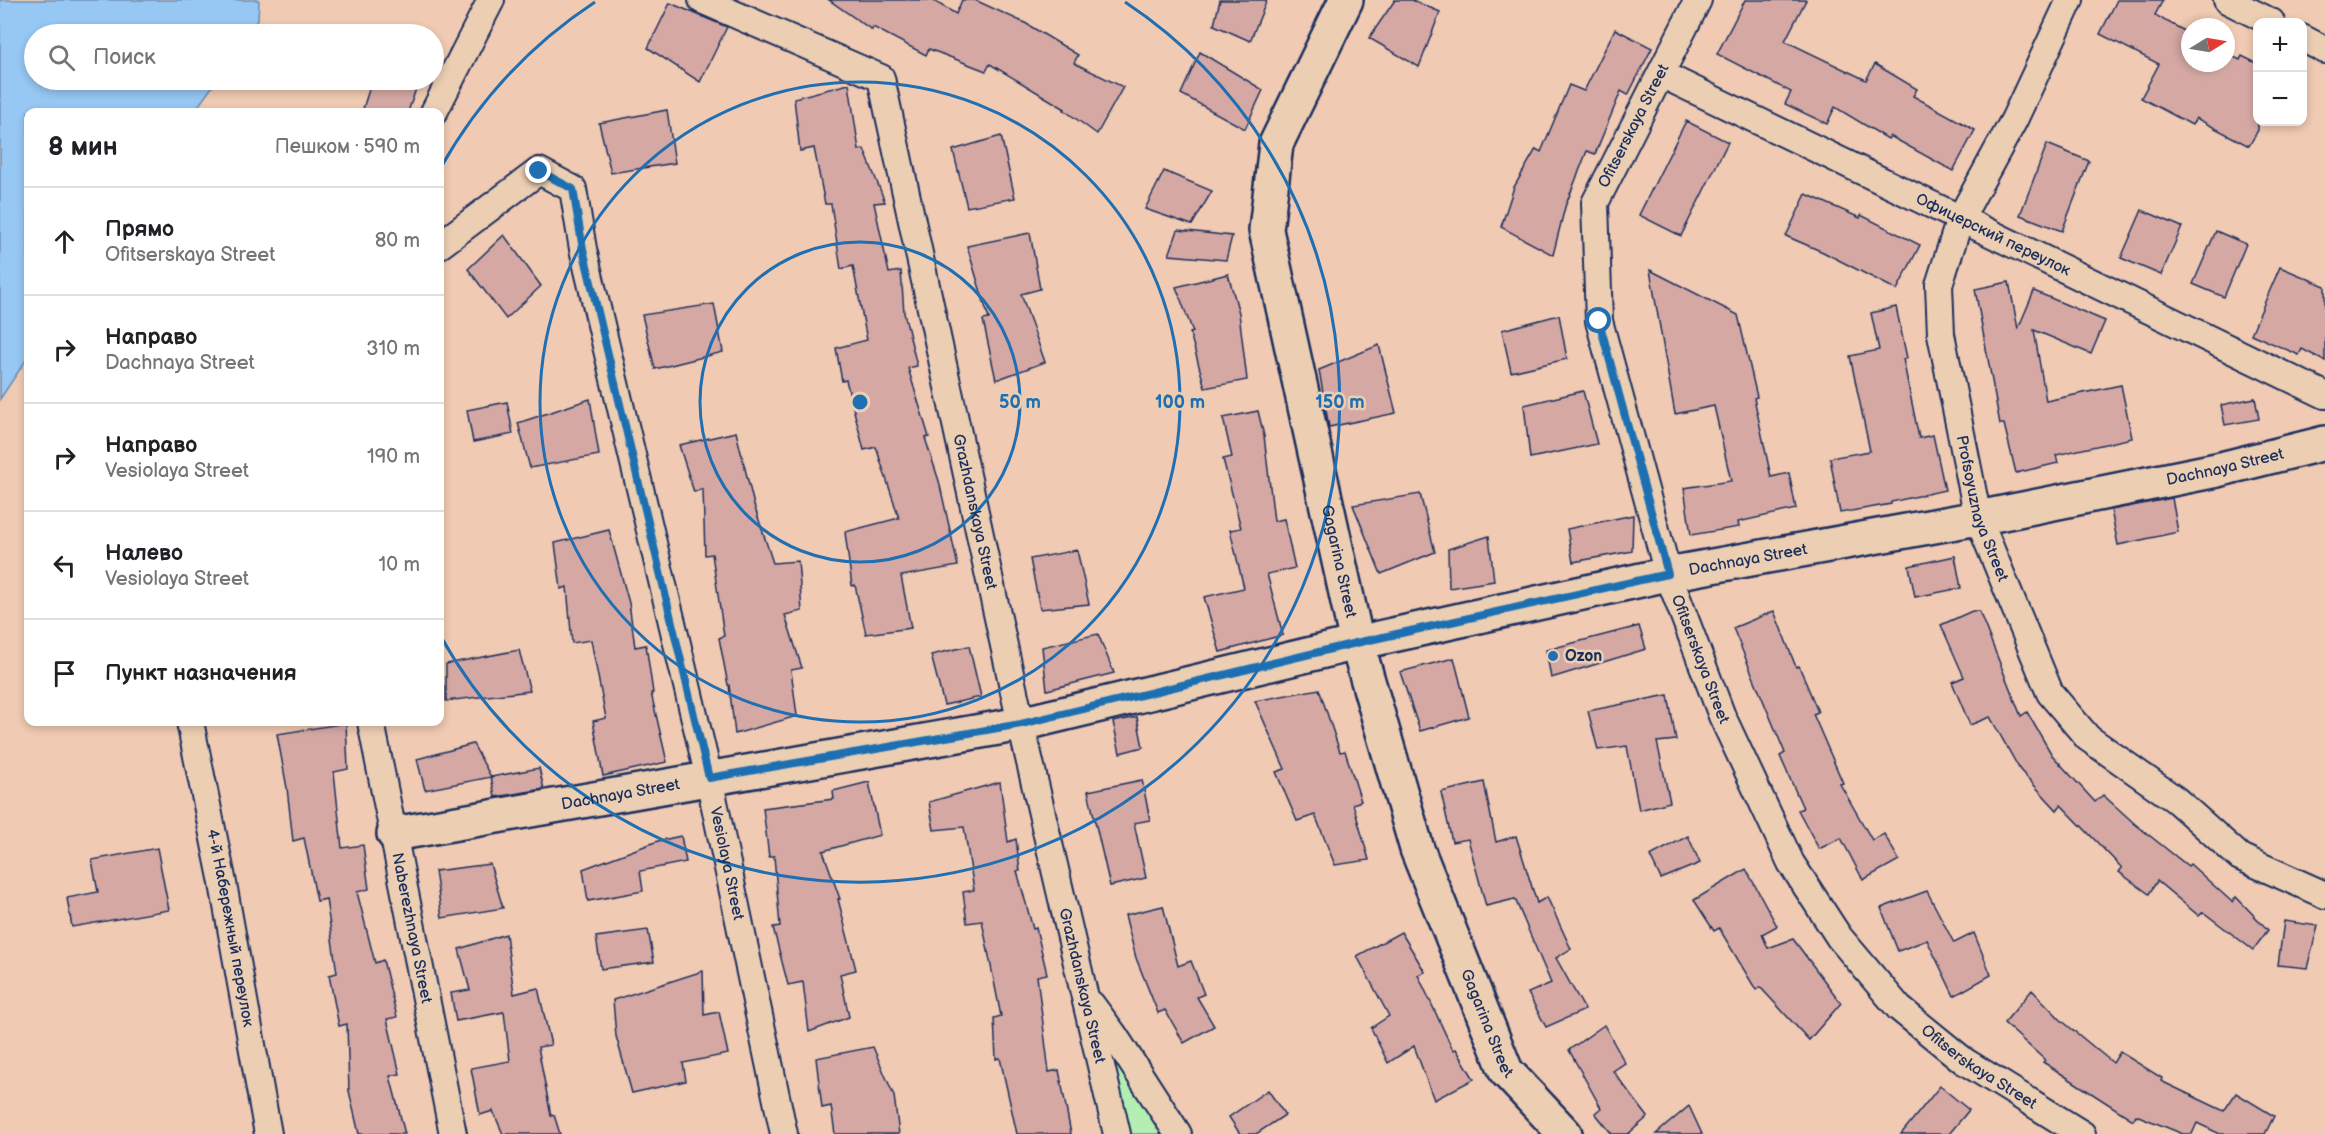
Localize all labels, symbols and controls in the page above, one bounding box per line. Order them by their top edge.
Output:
north arrow [2181,18,2235,72]
map controls [2253,18,2307,126]
button: + [2253,18,2307,72]
search box [24,24,444,90]
icon: search [45,41,78,74]
text: Поиск [93,44,156,71]
street label: Ofitserskaya Street [1595,61,1673,191]
button: − [2253,72,2307,126]
text: 8 мин [48,132,118,163]
text: Пешком · 590 m [275,135,420,159]
route end [525,157,551,183]
street label: Офицерский переулок [1913,189,2074,280]
text: Прямо [105,216,174,243]
icon: ahead [48,225,81,258]
text: 80 m [375,229,420,253]
text: Ofitserskaya Street [105,243,275,267]
route start [1585,307,1611,333]
text: Направо [105,324,197,351]
icon: right [48,333,81,366]
text: 310 m [366,337,420,361]
text: Dachnaya Street [105,351,255,375]
centre of rings [850,392,870,412]
text: 50 m [999,392,1041,413]
text: 100 m [1155,392,1205,413]
text: 150 m [1315,392,1365,413]
text: Направо [105,432,197,459]
street label: Grazhdanskaya Street [949,432,1001,591]
street label: Profsoyuznaya Street [1952,434,2013,584]
icon: right [48,441,81,474]
street label: Dachnaya Street [2165,444,2286,489]
text: 190 m [367,445,420,469]
text: Vesiolaya Street [105,459,249,483]
street label: Gagarina Street [1317,503,1361,620]
text: Налево [105,540,183,567]
street label: Dachnaya Street [1687,540,1809,580]
icon: left [48,549,81,582]
text: 10 m [379,553,420,577]
text: Vesiolaya Street [105,567,249,591]
street label: Ofitserskaya Street [1667,592,1734,727]
place label: Ozon [1565,647,1602,666]
marker: Ozon [1546,649,1560,663]
icon: arrive [48,657,81,690]
text: Пункт назначения [105,660,297,687]
street label: Dachnaya Street [560,775,681,814]
street label: Vesiolaya Street [706,805,748,922]
street label: 4-й Набережный переулок [203,827,258,1029]
street label: Naberezhnaya Street [388,851,436,1005]
street label: Grazhdanskaya Street [1055,906,1110,1065]
street label: Gagarina Street [1457,966,1517,1082]
street label: Ofitserskaya Street [1917,1020,2040,1113]

